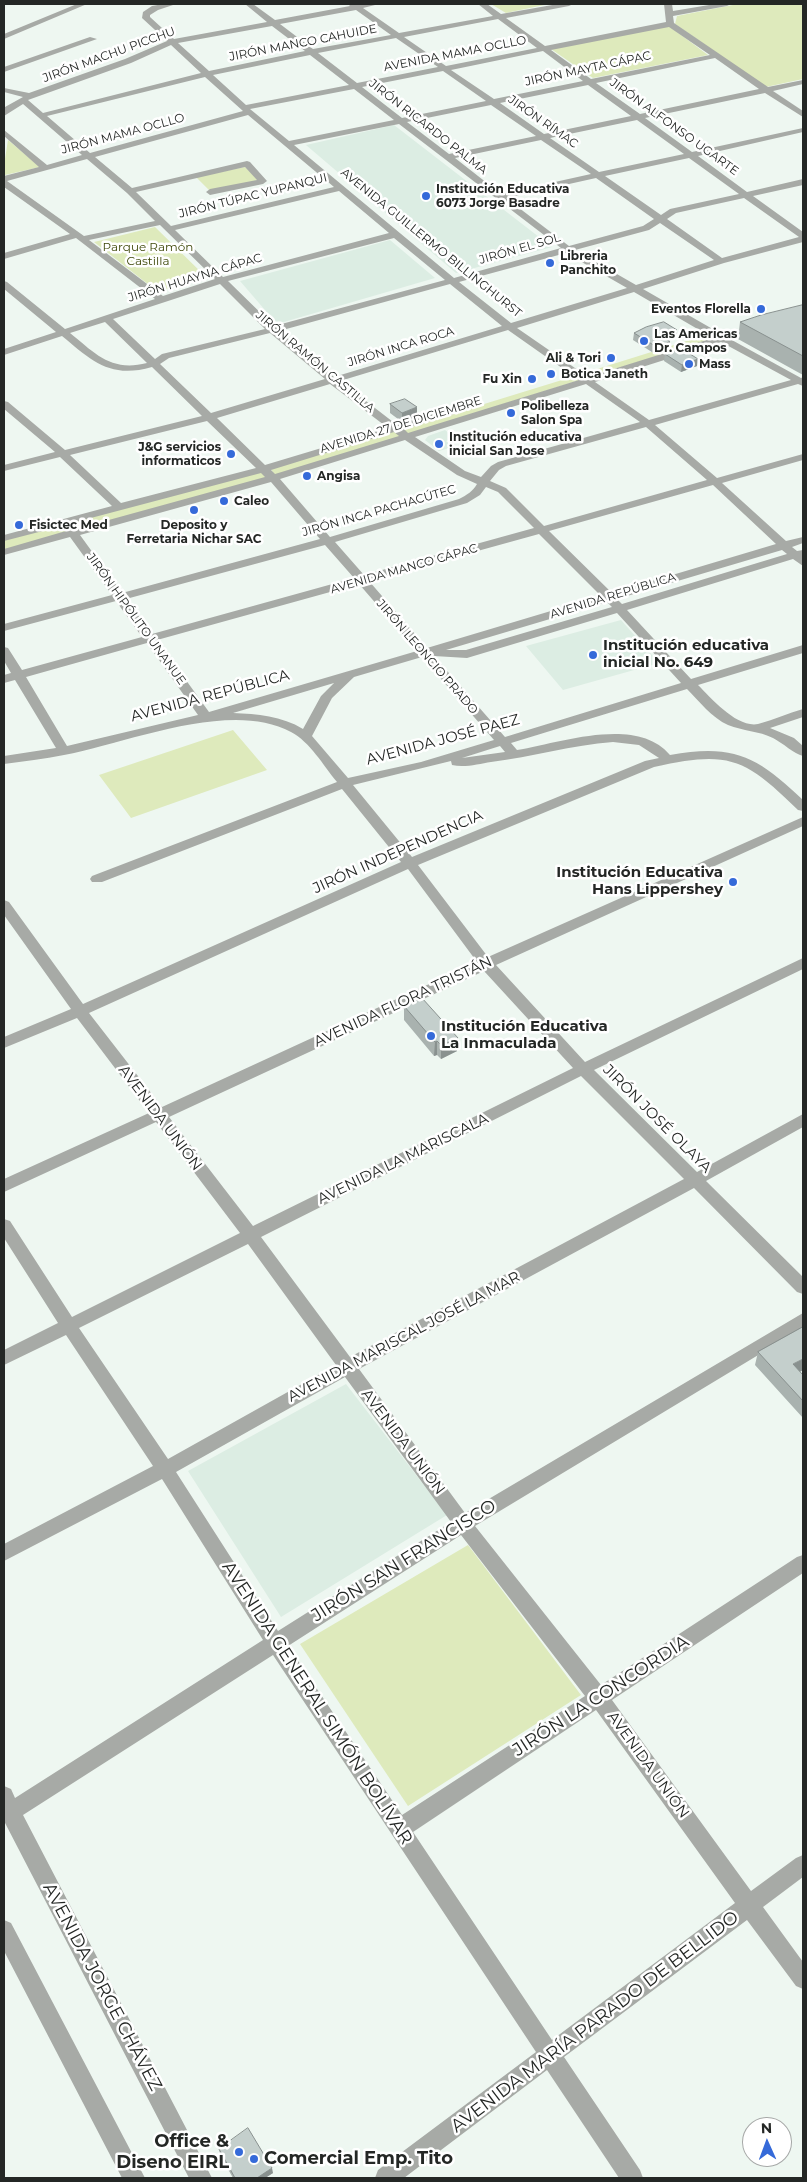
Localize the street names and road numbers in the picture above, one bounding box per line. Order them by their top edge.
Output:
street label: JIRÓN MANCO CAHUIDE [228,22,378,64]
street label: JIRÓN MACHU PICCHU [41,24,177,86]
street label: AVENIDA MAMA OCLLO [382,33,528,75]
street label: JIRÓN MAYTA CÁPAC [524,49,652,89]
street label: JIRÓN ALFONSO UGARTE [607,75,741,179]
street label: JIRÓN RICARDO PALMA [366,76,490,178]
street label: JIRÓN RÍMAC [505,93,581,151]
street label: JIRÓN MAMA OCLLO [60,111,186,157]
street label: AVENIDA GUILLERMO BILLINGHURST [338,165,524,321]
street label: JIRÓN TÚPAC YUPANQUI [177,171,329,221]
street label: JIRÓN EL SOL [478,230,562,268]
street label: JIRÓN HUAYNA CÁPAC [126,251,264,305]
street label: JIRÓN RAMÓN CASTILLA [253,308,377,416]
street label: JIRÓN INCA ROCA [346,324,456,370]
street label: AVENIDA 27 DE DICIEMBRE [318,394,484,456]
street label: JIRÓN INCA PACHACÚTEC [300,482,458,540]
street label: AVENIDA MANCO CÁPAC [329,541,479,597]
street label: JIRÓN HIPÓLITO UNANUE [83,550,189,688]
street label: AVENIDA REPÚBLICA [548,570,678,622]
street label: JIRÓN LEONCIO PRADO [373,597,481,717]
street label: AVENIDA REPÚBLICA [129,666,291,726]
street label: AVENIDA JOSÉ PAEZ [364,711,522,769]
street label: JIRÓN INDEPENDENCIA [310,806,486,898]
street label: AVENIDA FLORA TRISTÁN [311,953,495,1051]
street label: JIRÓN JOSÉ OLAYA [599,1061,715,1177]
street label: AVENIDA UNIÓN [114,1062,206,1174]
street label: AVENIDA LA MARISCALA [315,1110,491,1208]
street label: AVENIDA MARISCAL JOSÉ LA MAR [285,1268,523,1406]
street label: AVENIDA UNIÓN [357,1386,449,1498]
street label: JIRÓN SAN FRANCISCO [308,1495,500,1627]
street label: AVENIDA GENERAL SIMÓN BOLÍVAR [217,1557,417,1849]
street label: JIRÓN LA CONCORDIA [509,1631,693,1761]
street label: AVENIDA UNIÓN [603,1708,693,1822]
street label: AVENIDA JORGE CHÁVEZ [38,1879,166,2095]
street label: AVENIDA MARÍA PARADO DE BELLIDO [447,1907,743,2137]

